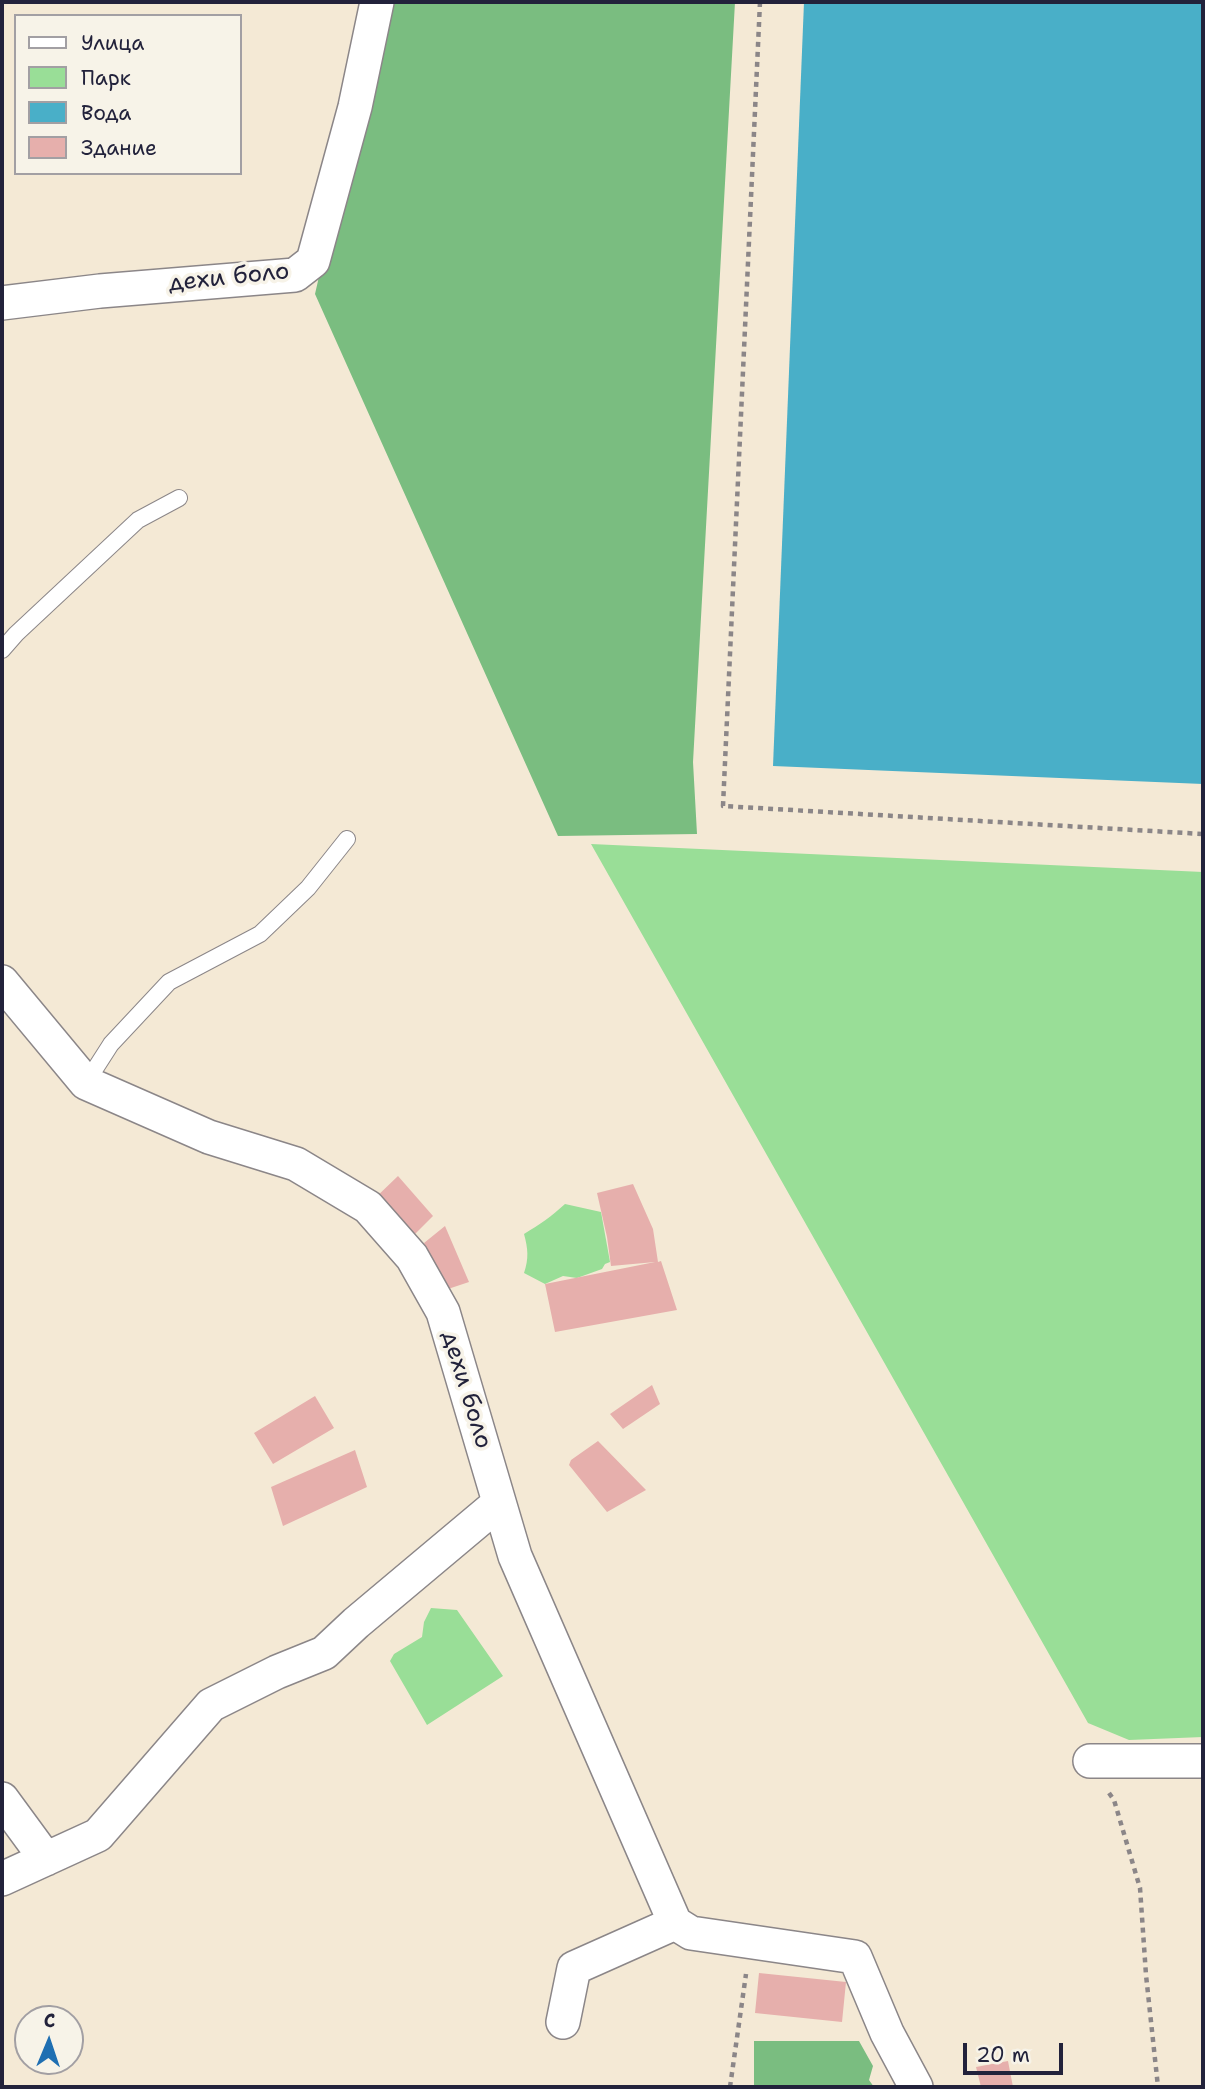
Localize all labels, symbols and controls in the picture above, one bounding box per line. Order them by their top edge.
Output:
legend [14,14,242,175]
text: Улица [81,29,144,57]
text: Парк [81,64,131,92]
text: Вода [81,99,131,127]
text: Здание [81,134,157,162]
street label: дехи боло [167,257,291,299]
street label: дехи боло [434,1328,498,1452]
north arrow [14,2005,84,2075]
text: С [43,2008,56,2033]
scale bar [967,2030,1067,2074]
text: 20 m [976,2041,1030,2069]

